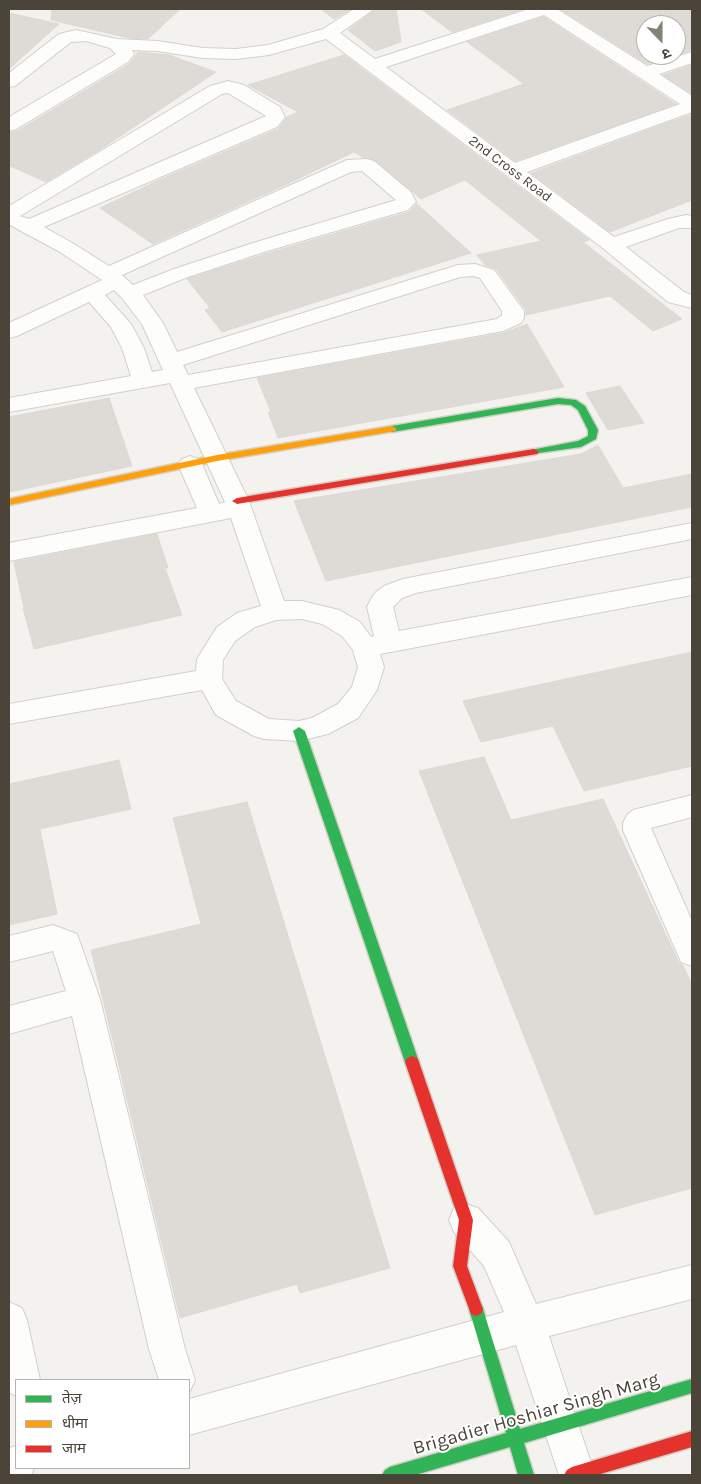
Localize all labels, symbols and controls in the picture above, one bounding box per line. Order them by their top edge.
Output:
north arrow [636,15,686,65]
text: उ [659,44,673,63]
street label: 2nd Cross Road [465,132,555,206]
street label: Brigadier Hoshiar Singh Marg [410,1368,662,1460]
legend [15,1379,190,1469]
text: तेज़ [62,1389,82,1407]
text: धीमा [62,1414,88,1432]
text: जाम [62,1439,86,1457]

